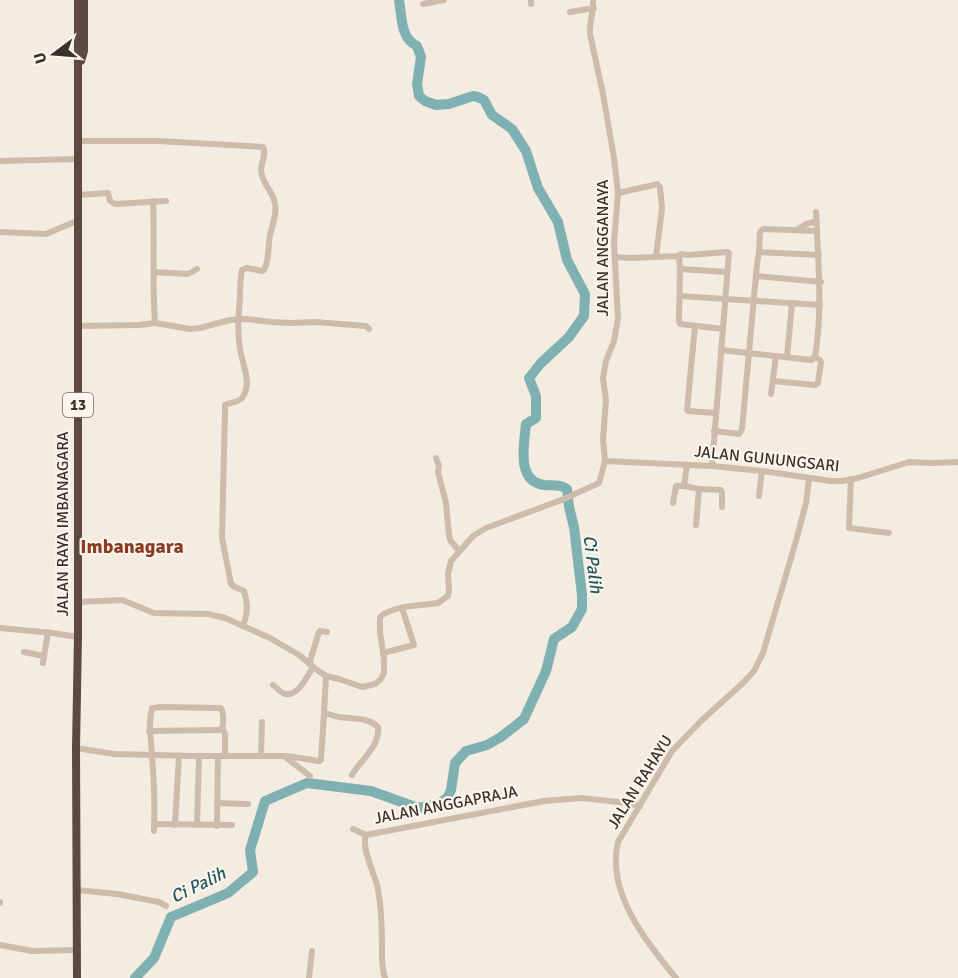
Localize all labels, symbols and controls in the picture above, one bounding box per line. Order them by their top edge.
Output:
north arrow [24,24,84,84]
text: U [29,50,52,66]
street label: JALAN ANGGANAYA [593,179,613,316]
road number: 13 [63,393,93,417]
street label: JALAN RAYA IMBANAGARA [53,431,73,617]
street label: JALAN GUNUNGSARI [693,441,841,477]
district label: Imbanagara [80,534,184,559]
water label: Ci Palih [579,534,608,596]
street label: JALAN RAHAYU [603,731,677,833]
street label: JALAN ANGGAPRAJA [373,781,520,829]
water label: Ci Palih [167,862,230,908]

